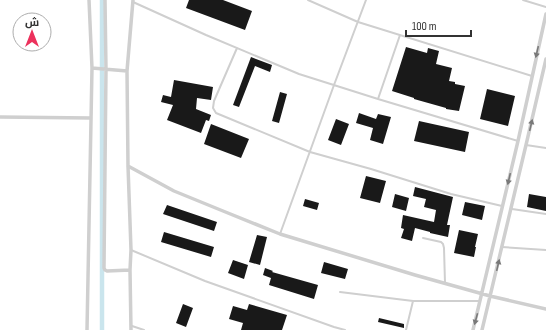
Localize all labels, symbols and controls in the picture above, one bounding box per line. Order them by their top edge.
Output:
north arrow [12,12,52,52]
scale bar [406,12,471,38]
text: ش [25,16,39,29]
text: 100 m [412,19,437,34]
one-way arrow [534,46,540,58]
one-way arrow [528,119,534,131]
one-way arrow [506,173,512,185]
one-way arrow [495,259,501,271]
one-way arrow [472,313,478,325]

